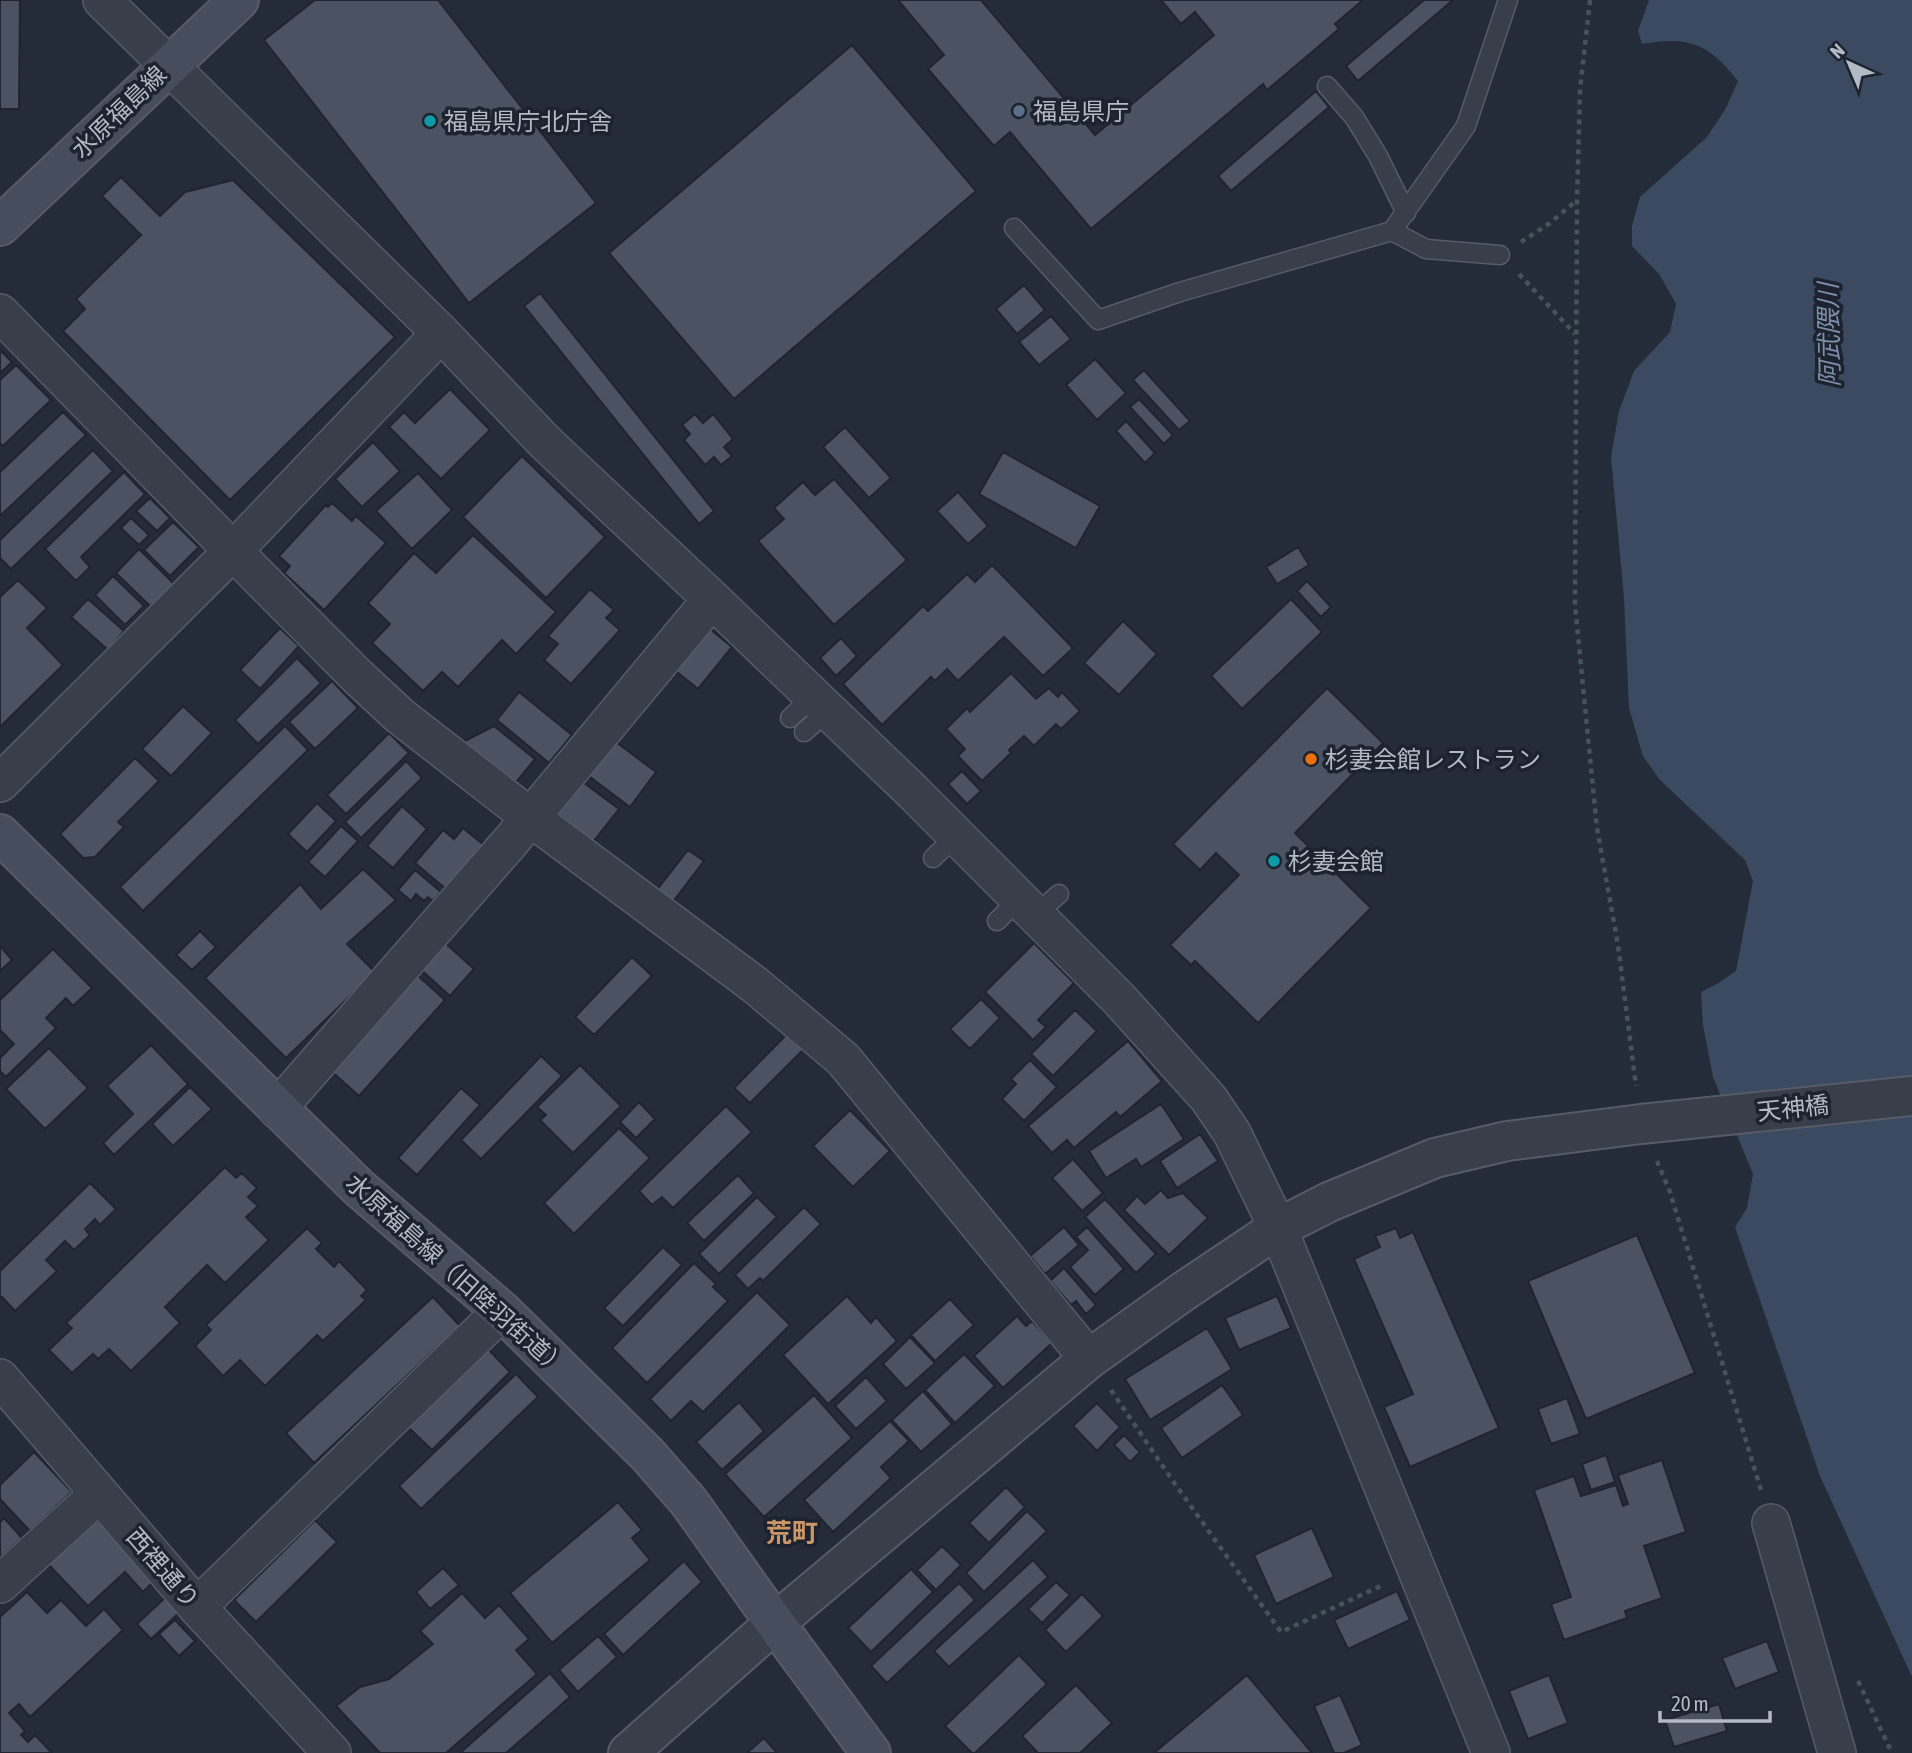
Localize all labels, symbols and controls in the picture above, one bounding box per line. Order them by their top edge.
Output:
north arrow [1814,28,1884,98]
text: N [1826,39,1849,63]
street label: 水原福島線 [66,61,172,163]
place label: 福島県庁 [1033,98,1129,125]
marker: 福島県庁 [1011,103,1027,119]
place label: 福島県庁北庁舎 [444,108,612,135]
marker: 福島県庁北庁舎 [422,113,438,129]
water label: 阿武隈川 [1813,280,1845,387]
place label: 杉妻会館レストラン [1325,746,1541,773]
marker: 杉妻会館レストラン [1303,751,1319,767]
place label: 杉妻会館 [1288,848,1384,875]
marker: 杉妻会館 [1266,853,1282,869]
street label: 天神橋 [1756,1091,1830,1125]
street label: 水原福島線（旧陸羽街道） [341,1169,573,1381]
district label: 荒町 [766,1518,818,1548]
street label: 西裡通り [121,1523,205,1613]
scale bar [1660,1680,1770,1724]
text: 20 m [1671,1691,1709,1715]

